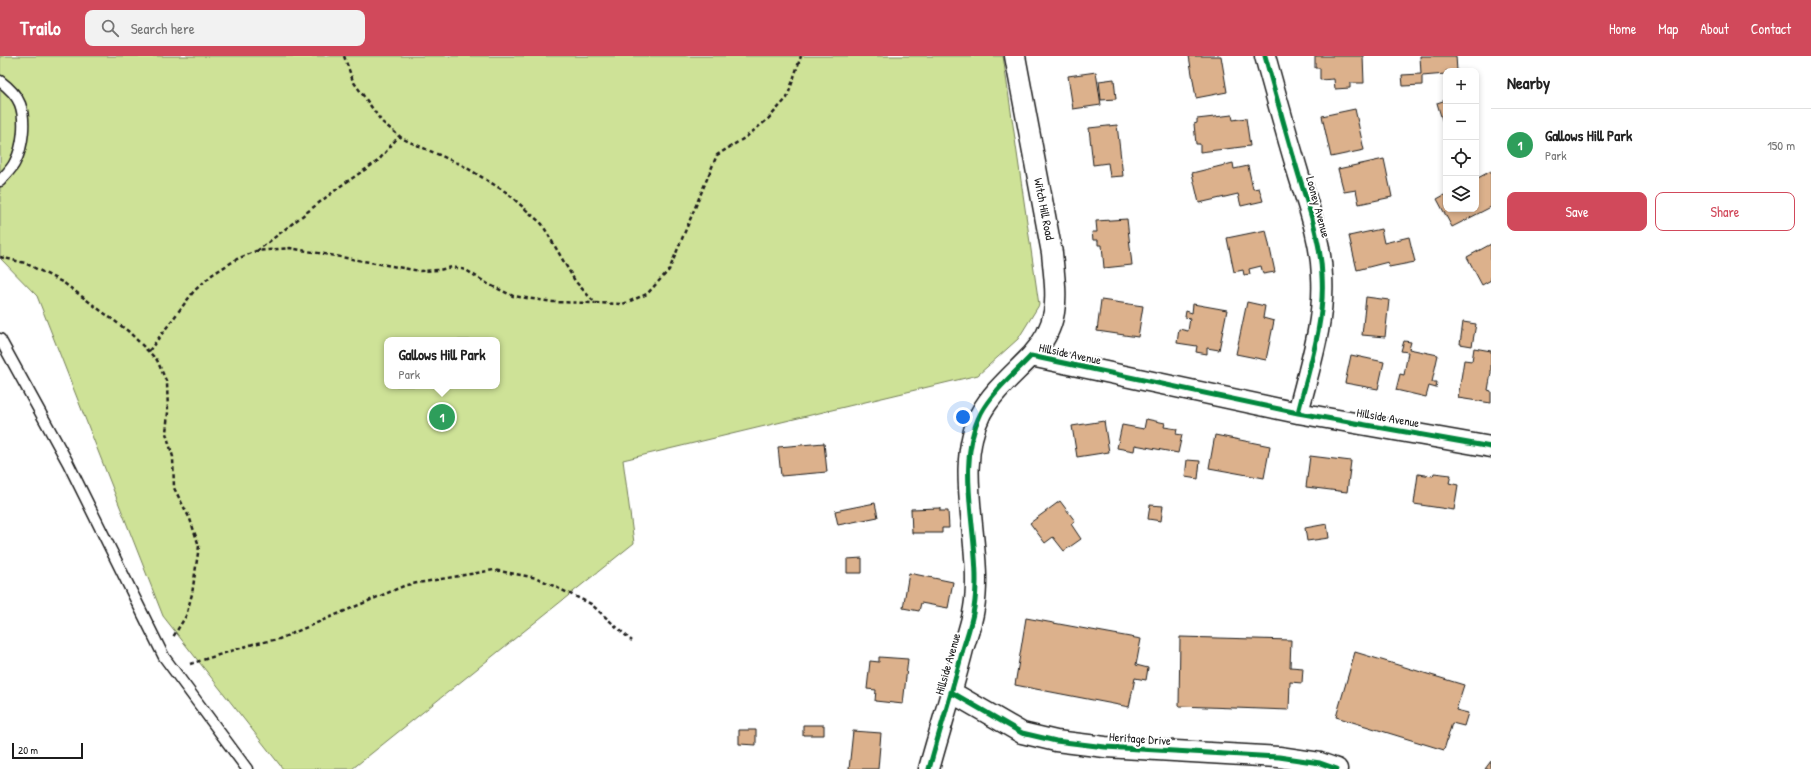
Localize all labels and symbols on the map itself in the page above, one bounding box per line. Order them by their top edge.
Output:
street label: Looney Avenue [1302,174,1335,240]
street label: Witch Hill Road [1030,177,1059,242]
street label: Hillside Avenue [1037,339,1103,368]
pin: 1 [429,402,455,432]
street label: Hillside Avenue [1355,404,1421,431]
your location [953,407,973,427]
street label: Hillside Avenue [931,631,964,697]
street label: Heritage Drive [1109,728,1172,749]
scale bar [12,741,83,760]

